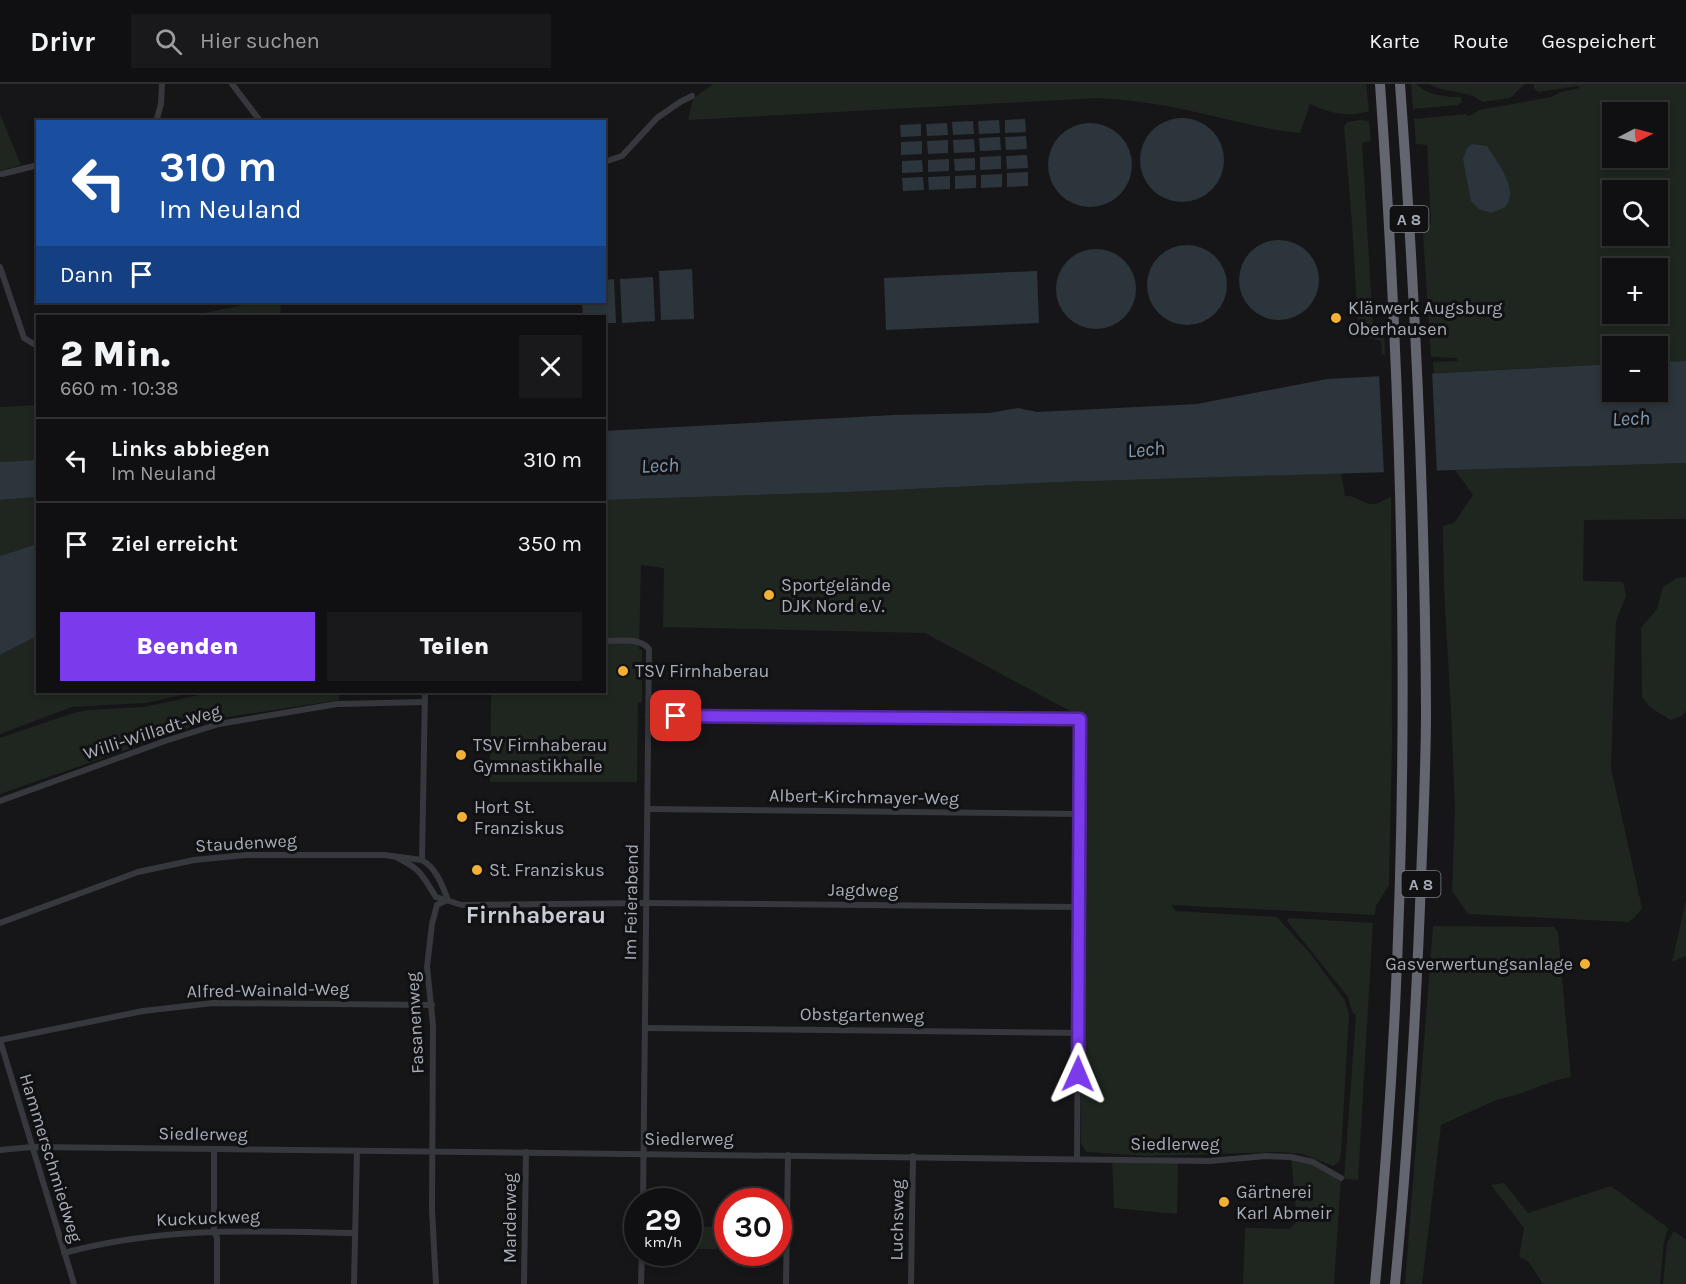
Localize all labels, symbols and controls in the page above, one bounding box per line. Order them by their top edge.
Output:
search box [131,14,551,68]
text: Drivr [30,25,95,58]
icon: search [152,25,185,58]
text: Hier suchen [200,28,320,54]
text: Karte [1369,29,1420,53]
text: Route [1453,29,1509,53]
text: Gespeichert [1542,29,1656,53]
north arrow [1602,102,1668,168]
map controls [1602,102,1668,402]
text: 310 m [159,142,277,192]
icon: left [60,144,138,222]
button: search [1602,180,1668,246]
text: Im Neuland [159,193,302,225]
road number: A 8 [1390,206,1428,232]
icon: arrive [125,258,158,291]
button: + [1602,258,1668,324]
text: Dann [60,262,113,288]
place label: Klärwerk Augsburg Oberhausen [1348,297,1502,340]
marker: Klärwerk Augsburg Oberhausen [1329,311,1343,325]
text: 2 Min. [60,333,170,375]
button: close [519,335,582,398]
button: − [1602,336,1668,402]
text: 660 m · 10:38 [60,377,179,400]
water label: Lech [1612,406,1650,431]
text: Links abbiegen [111,436,270,462]
water label: Lech [1126,436,1166,463]
icon: left [60,444,93,477]
text: 310 m [523,447,582,473]
water label: Lech [641,453,679,478]
text: Im Neuland [111,462,217,485]
icon: arrive [60,528,93,561]
text: Ziel erreicht [111,531,238,557]
text: 350 m [518,531,582,557]
place label: Sportgelände DJK Nord e.V. [781,574,891,617]
marker: Sportgelände DJK Nord e.V. [762,588,776,602]
button: Beenden [60,612,315,681]
button: Teilen [327,612,582,681]
place label: TSV Firnhaberau [635,660,769,682]
marker: TSV Firnhaberau [616,664,630,678]
pin [650,690,701,741]
street label: Willi-Willadt-Weg [80,699,224,765]
icon: arrive [659,699,692,732]
place label: TSV Firnhaberau Gymnastikhalle [473,734,607,777]
marker: TSV Firnhaberau Gymnastikhalle [454,748,468,762]
street label: Albert-Kirchmayer-Weg [769,784,959,810]
place label: Hort St. Franziskus [474,796,565,839]
marker: Hort St. Franziskus [455,810,469,824]
street label: Staudenweg [195,829,297,857]
street label: Im Feierabend [619,843,643,961]
place label: St. Franziskus [489,859,605,881]
marker: St. Franziskus [470,863,484,877]
road number: A 8 [1402,871,1440,897]
street label: Jagdweg [828,878,898,902]
district label: Firnhaberau [466,901,606,929]
place label: Gasverwertungsanlage [1385,953,1573,975]
marker: Gasverwertungsanlage [1578,957,1592,971]
street label: Fasanenweg [401,972,429,1074]
street label: Alfred-Wainald-Weg [186,978,350,1002]
street label: Obstgartenweg [800,1003,924,1027]
position arrow [1046,1042,1110,1106]
street label: Hammerschmiedweg [15,1071,87,1245]
street label: Siedlerweg [158,1122,248,1146]
street label: Siedlerweg [644,1128,734,1150]
street label: Siedlerweg [1130,1133,1220,1155]
street label: Marderweg [499,1173,521,1263]
street label: Luchsweg [885,1179,909,1261]
place label: Gärtnerei Karl Abmeir [1236,1181,1332,1224]
speed limit sign: 30 [714,1188,792,1266]
marker: Gärtnerei Karl Abmeir [1217,1195,1231,1209]
text: 29 [645,1202,681,1238]
street label: Kuckuckweg [156,1205,260,1231]
text: km/h [644,1233,682,1251]

